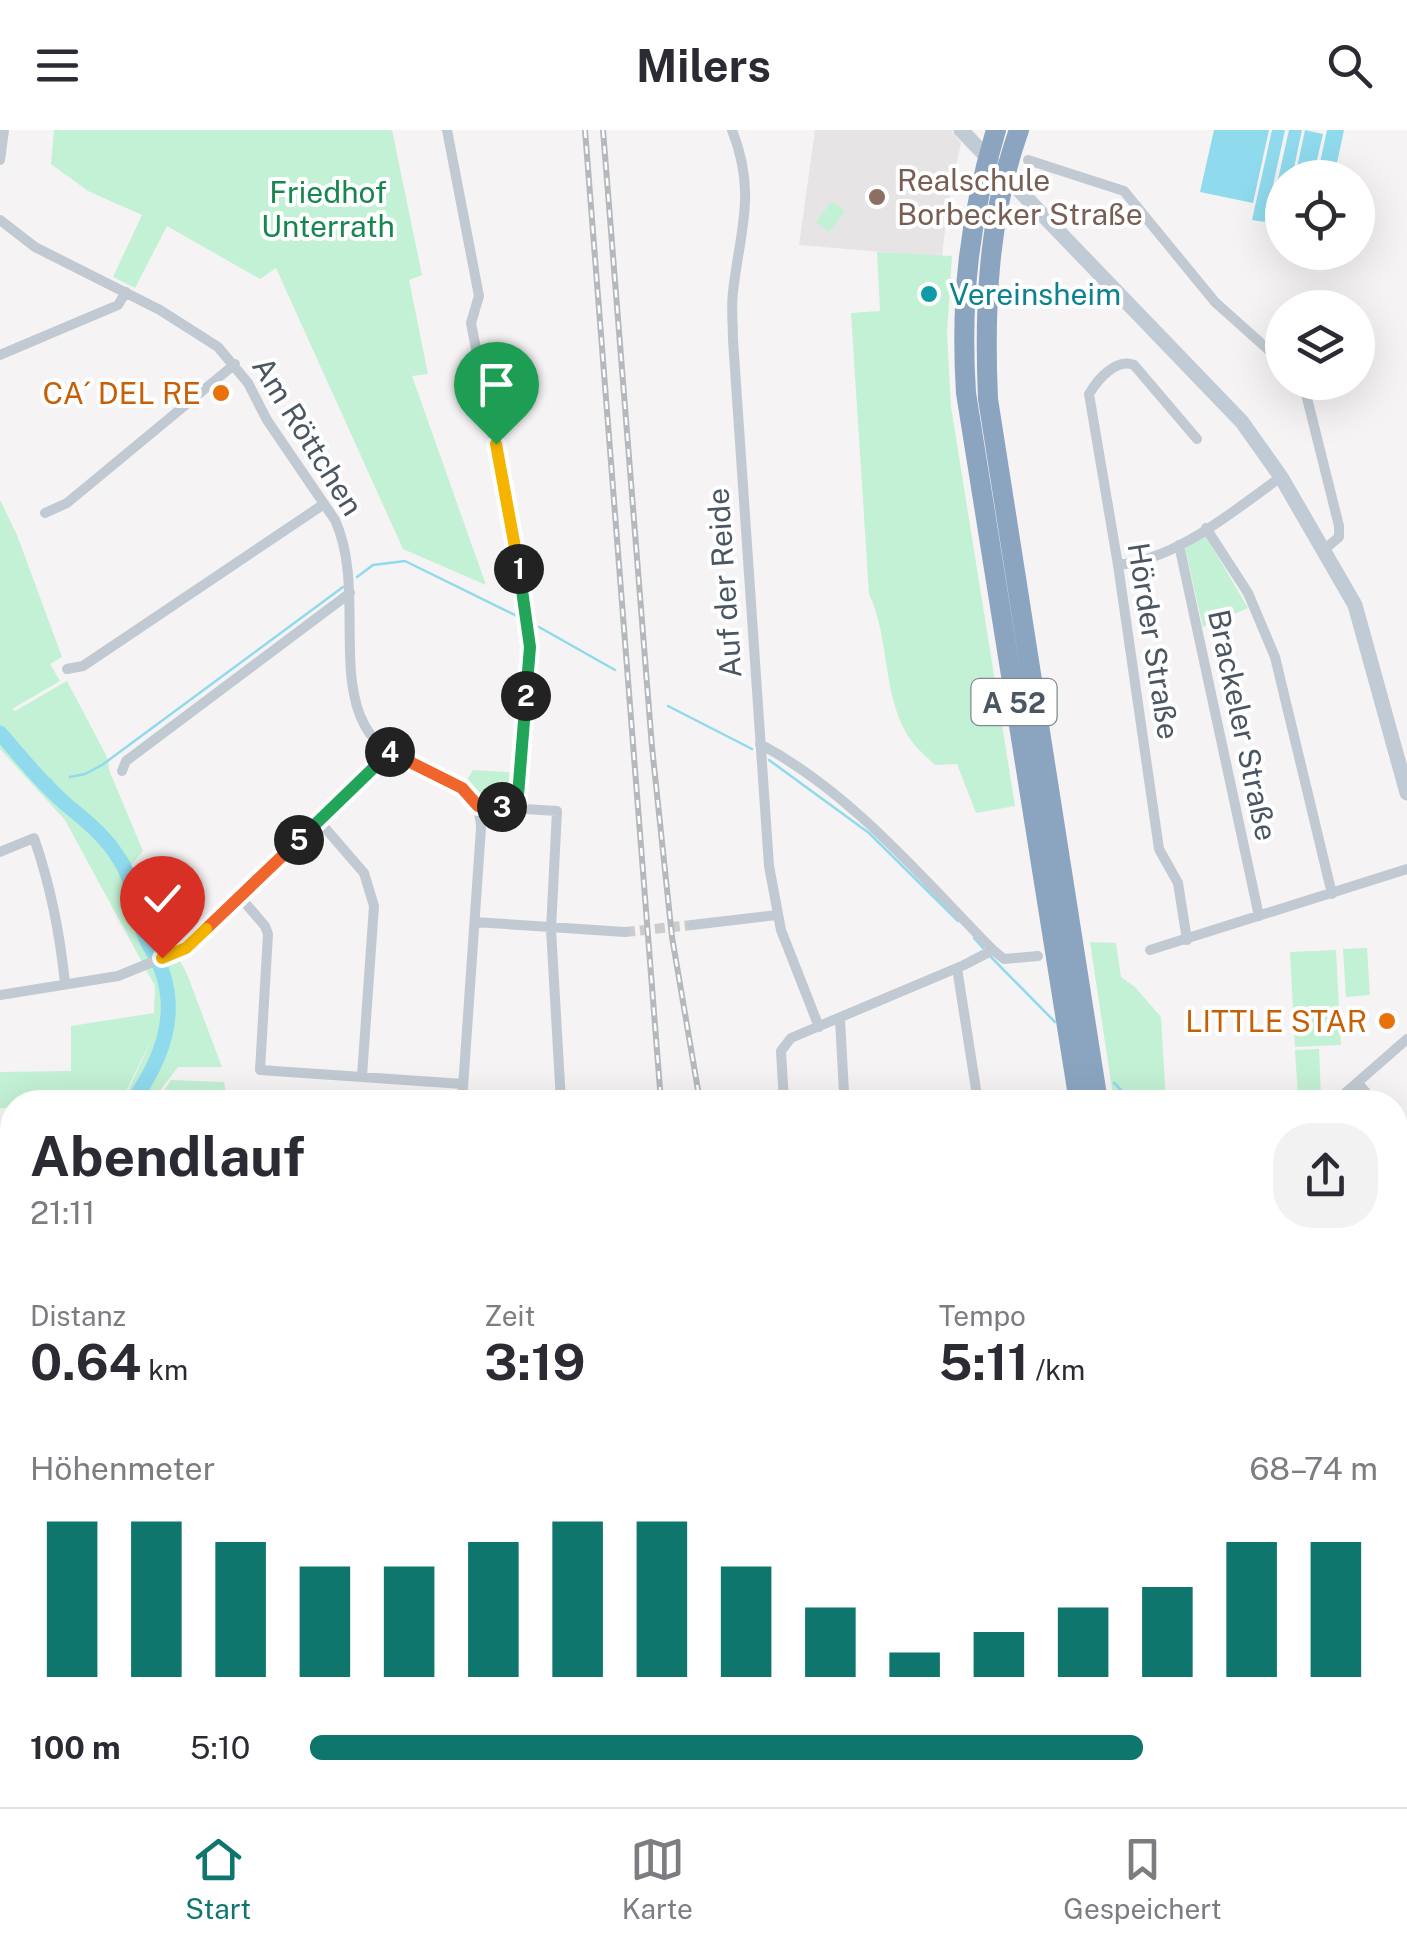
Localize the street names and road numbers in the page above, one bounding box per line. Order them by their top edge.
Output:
street label: Am Röttchen [245,350,371,522]
street label: Auf der Reide [699,487,749,679]
street label: Hörder Straße [1121,540,1187,742]
street label: Brackeler Straße [1201,606,1285,844]
road number: A 52 [972,679,1056,725]

